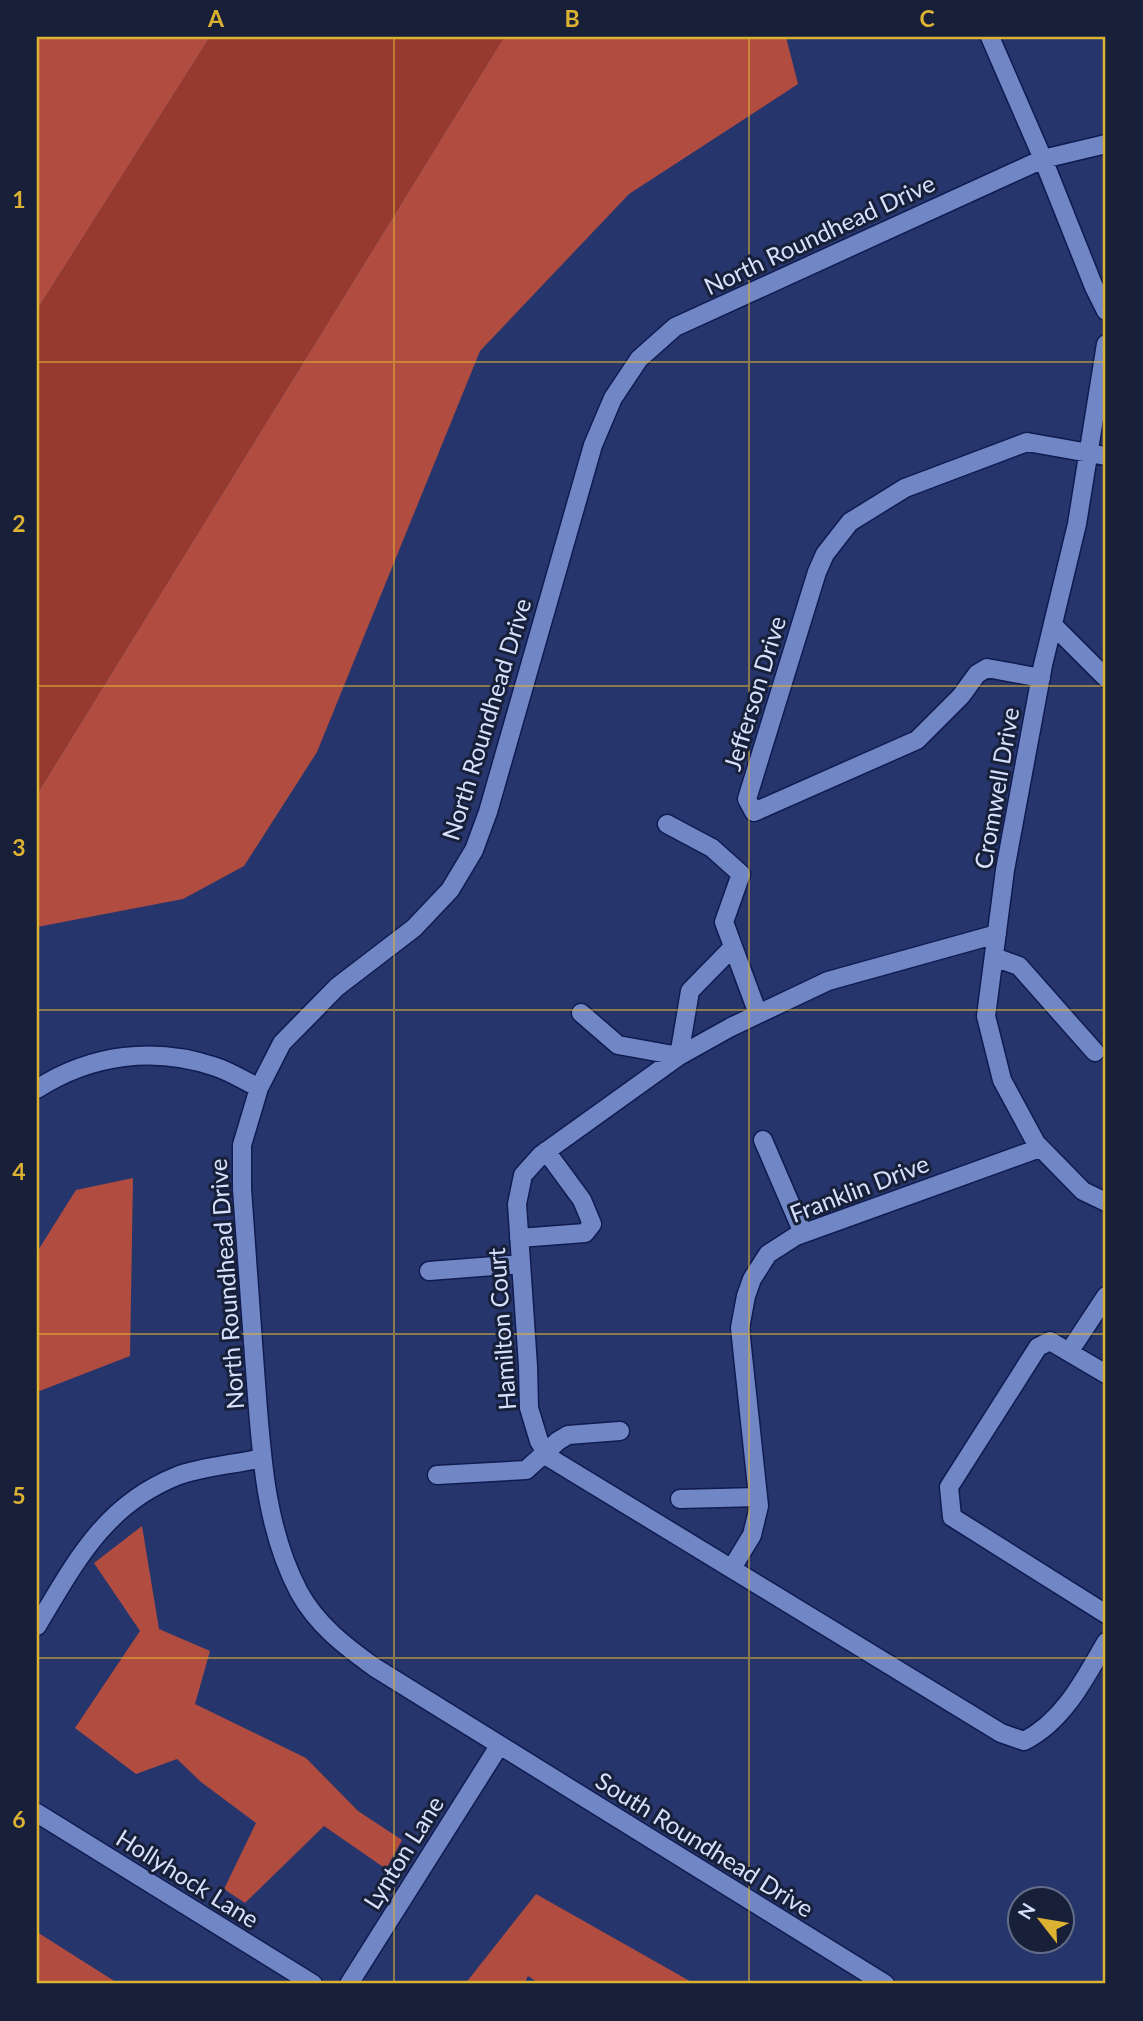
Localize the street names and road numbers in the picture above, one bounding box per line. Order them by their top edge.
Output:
street label: North Roundhead Drive [699,168,939,300]
street label: North Roundhead Drive [435,595,537,843]
street label: Jefferson Drive [717,612,791,774]
street label: Cromwell Drive [968,705,1024,871]
street label: Franklin Drive [785,1148,933,1228]
street label: North Roundhead Drive [203,1158,249,1410]
street label: Hamilton Court [481,1246,521,1411]
street label: South Roundhead Drive [591,1765,819,1923]
street label: Lynton Lane [357,1790,449,1914]
street label: Hollyhock Lane [111,1823,265,1933]

